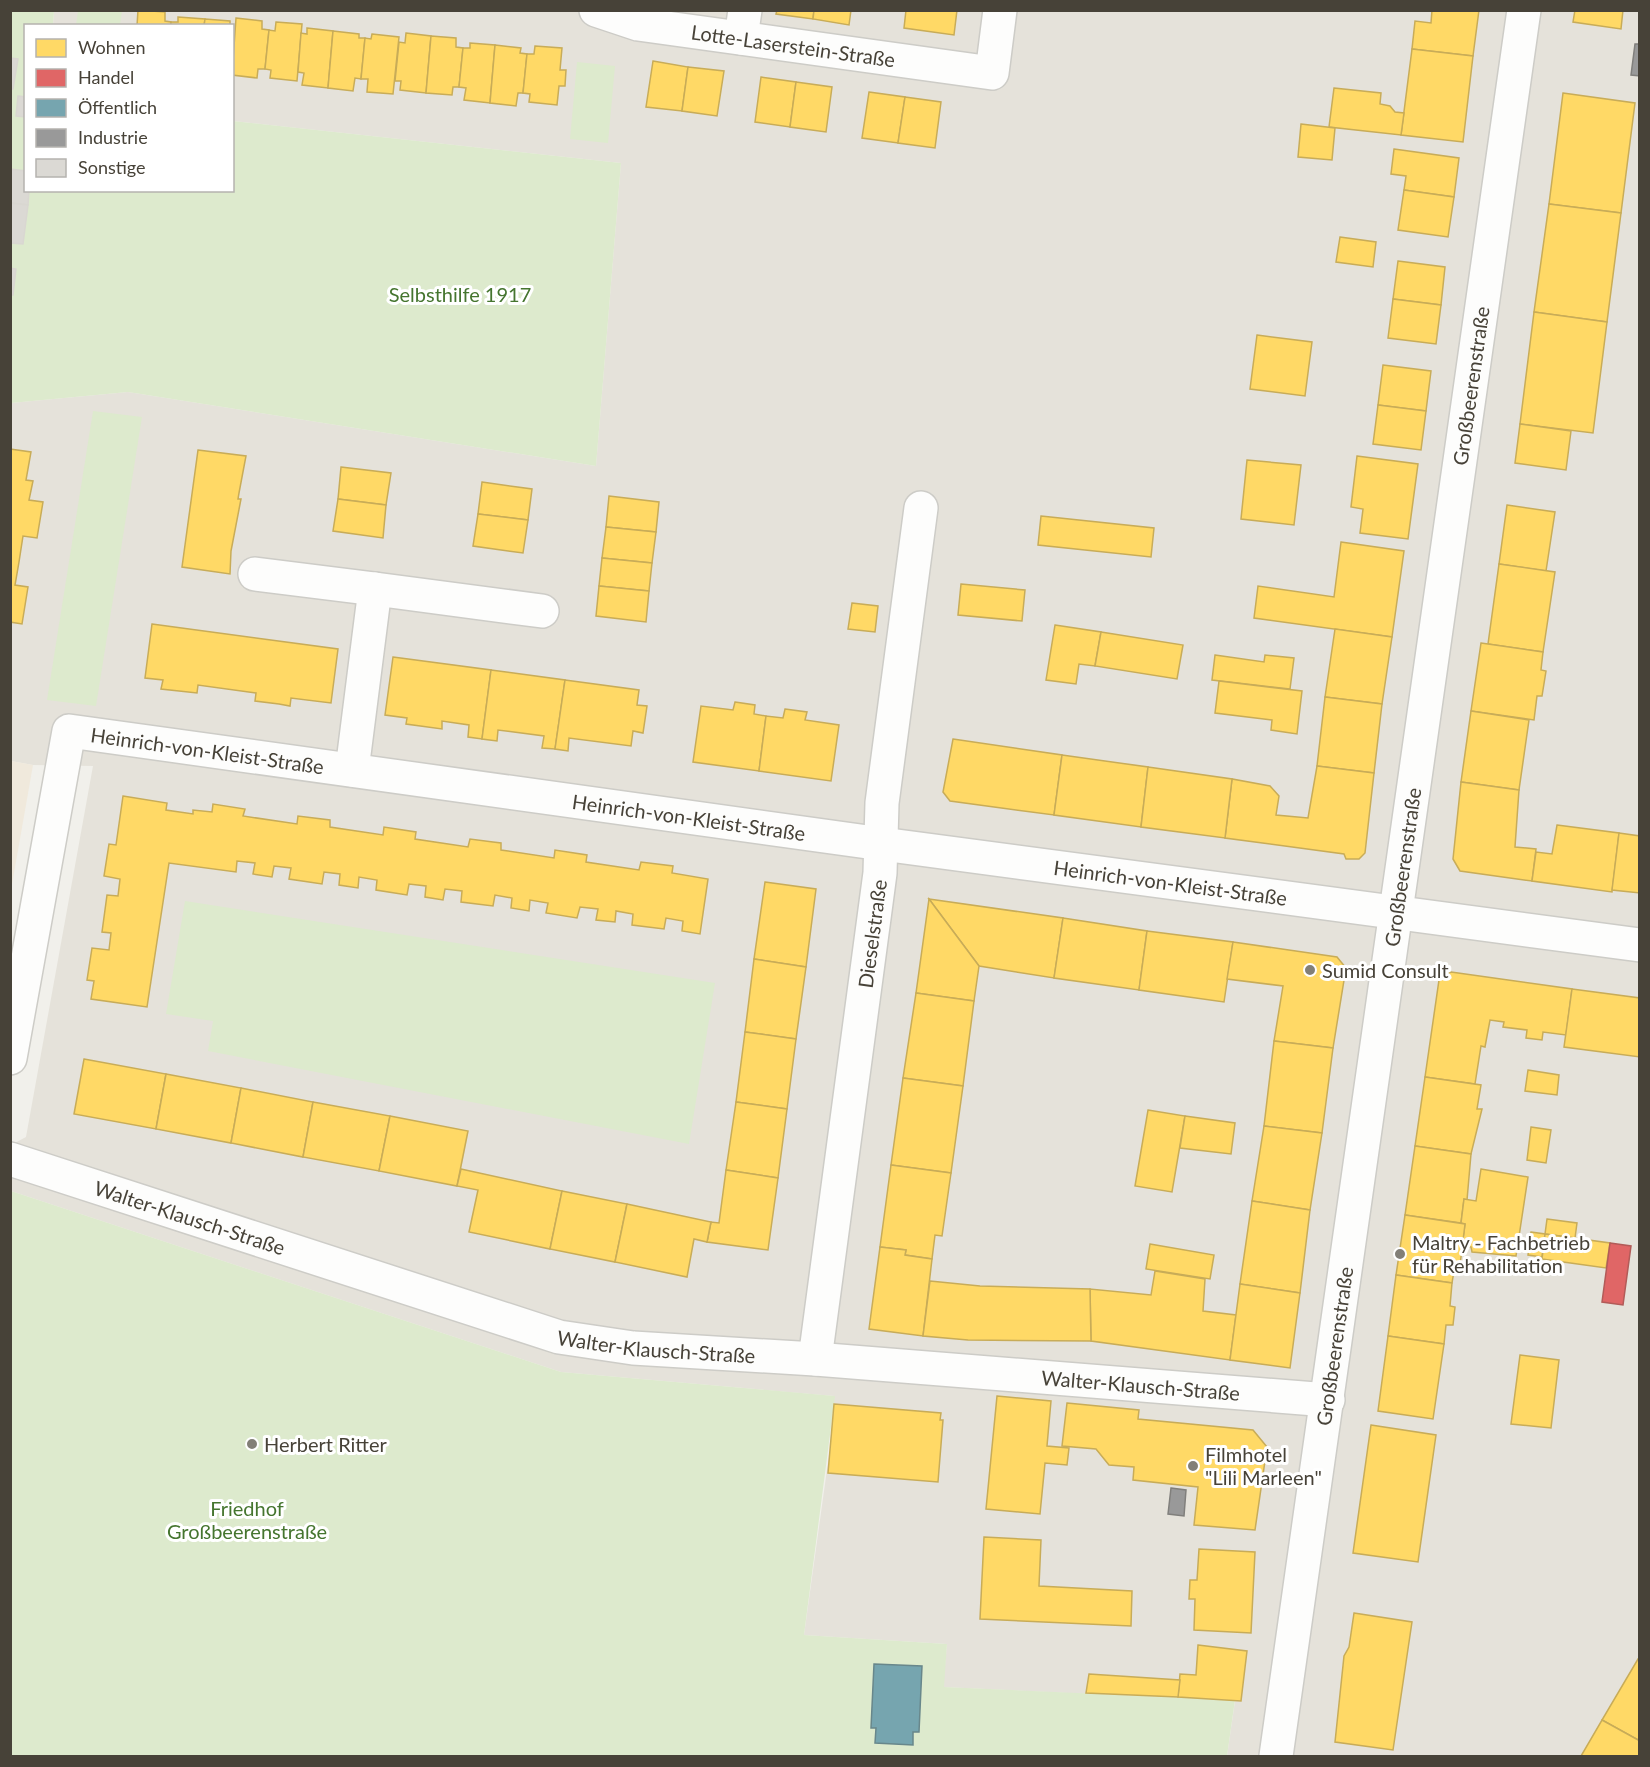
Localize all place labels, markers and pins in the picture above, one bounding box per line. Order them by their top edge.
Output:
place label: Sumid Consult [1322,958,1449,982]
marker: Sumid Consult [1303,963,1317,977]
place label: Maltry - Fachbetrieb für Rehabilitation [1412,1230,1590,1277]
marker: Maltry - Fachbetrieb für Rehabilitation [1393,1247,1407,1261]
place label: Herbert Ritter [264,1432,387,1456]
marker: Herbert Ritter [245,1437,259,1451]
place label: Filmhotel "Lili Marleen" [1205,1442,1322,1489]
marker: Filmhotel "Lili Marleen" [1186,1459,1200,1473]

